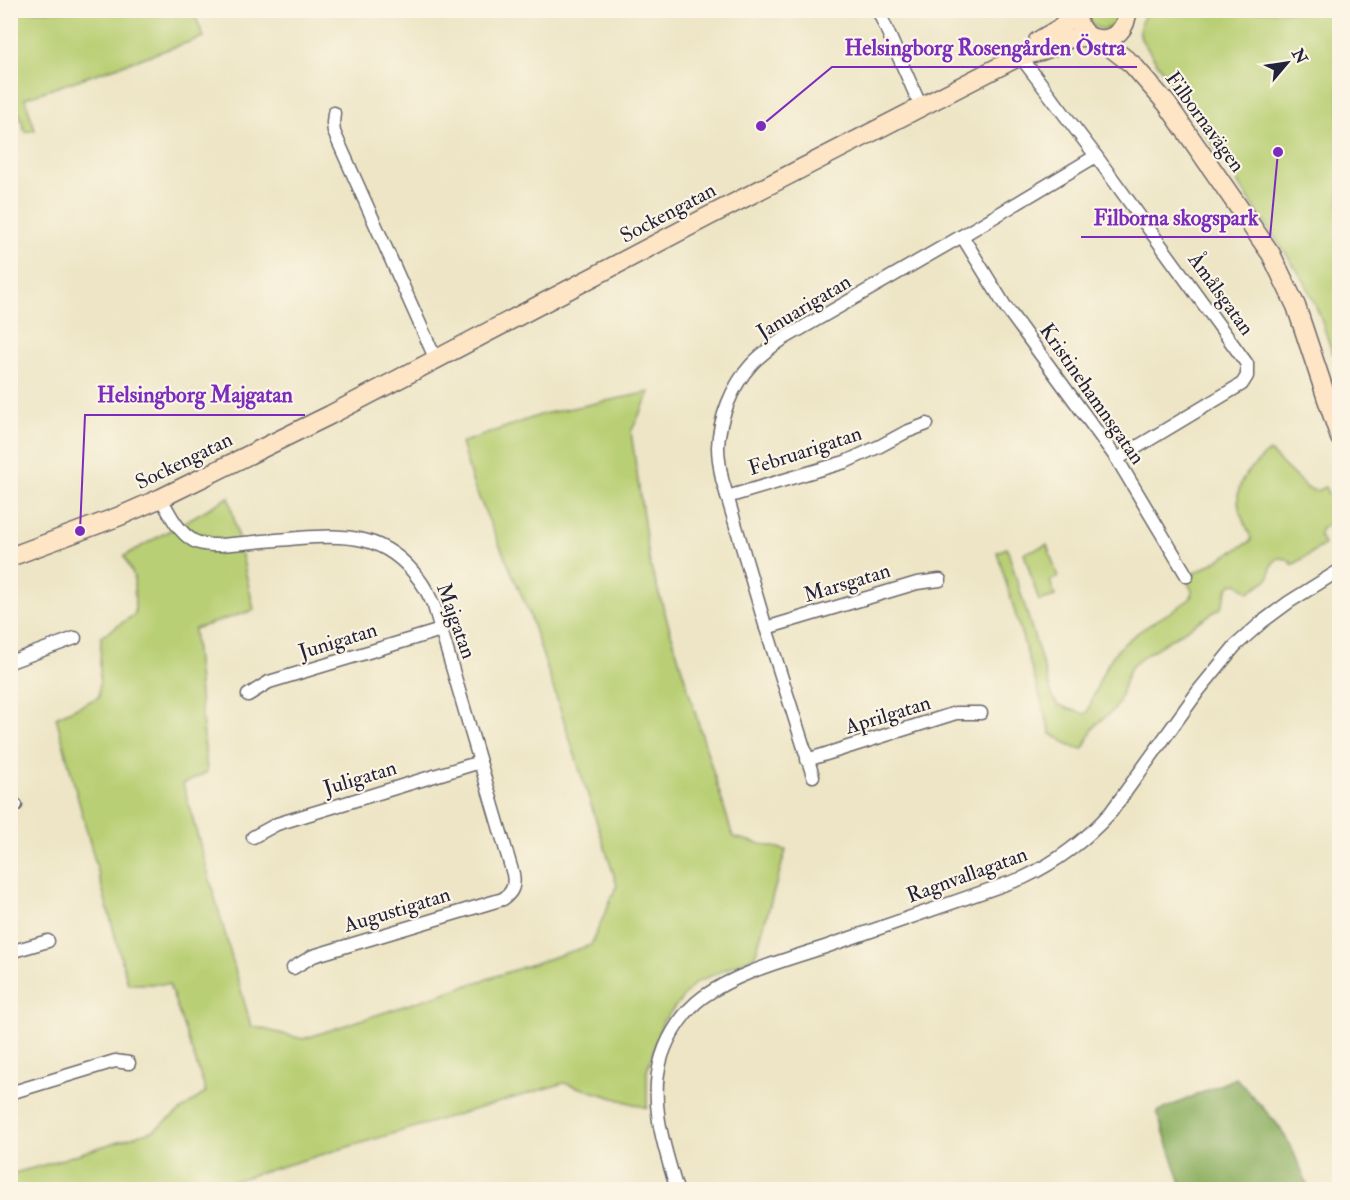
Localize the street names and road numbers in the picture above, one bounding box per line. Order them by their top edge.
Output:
street label: Filbornavägen [1159,66,1251,178]
street label: Sockengatan [615,176,721,250]
street label: Åmålsgatan [1181,246,1260,341]
street label: Januarigatan [751,268,856,346]
street label: Kristinehamnsgatan [1033,318,1151,470]
street label: Februarigatan [745,420,865,482]
street label: Sockengatan [131,426,237,496]
street label: Marsgatan [800,557,894,609]
street label: Majgatan [430,579,482,663]
street label: Junigatan [295,616,381,666]
street label: Aprilgatan [841,689,934,741]
street label: Juligatan [319,754,400,802]
street label: Ragnvallagatan [903,841,1031,909]
street label: Augustigatan [339,881,454,939]

